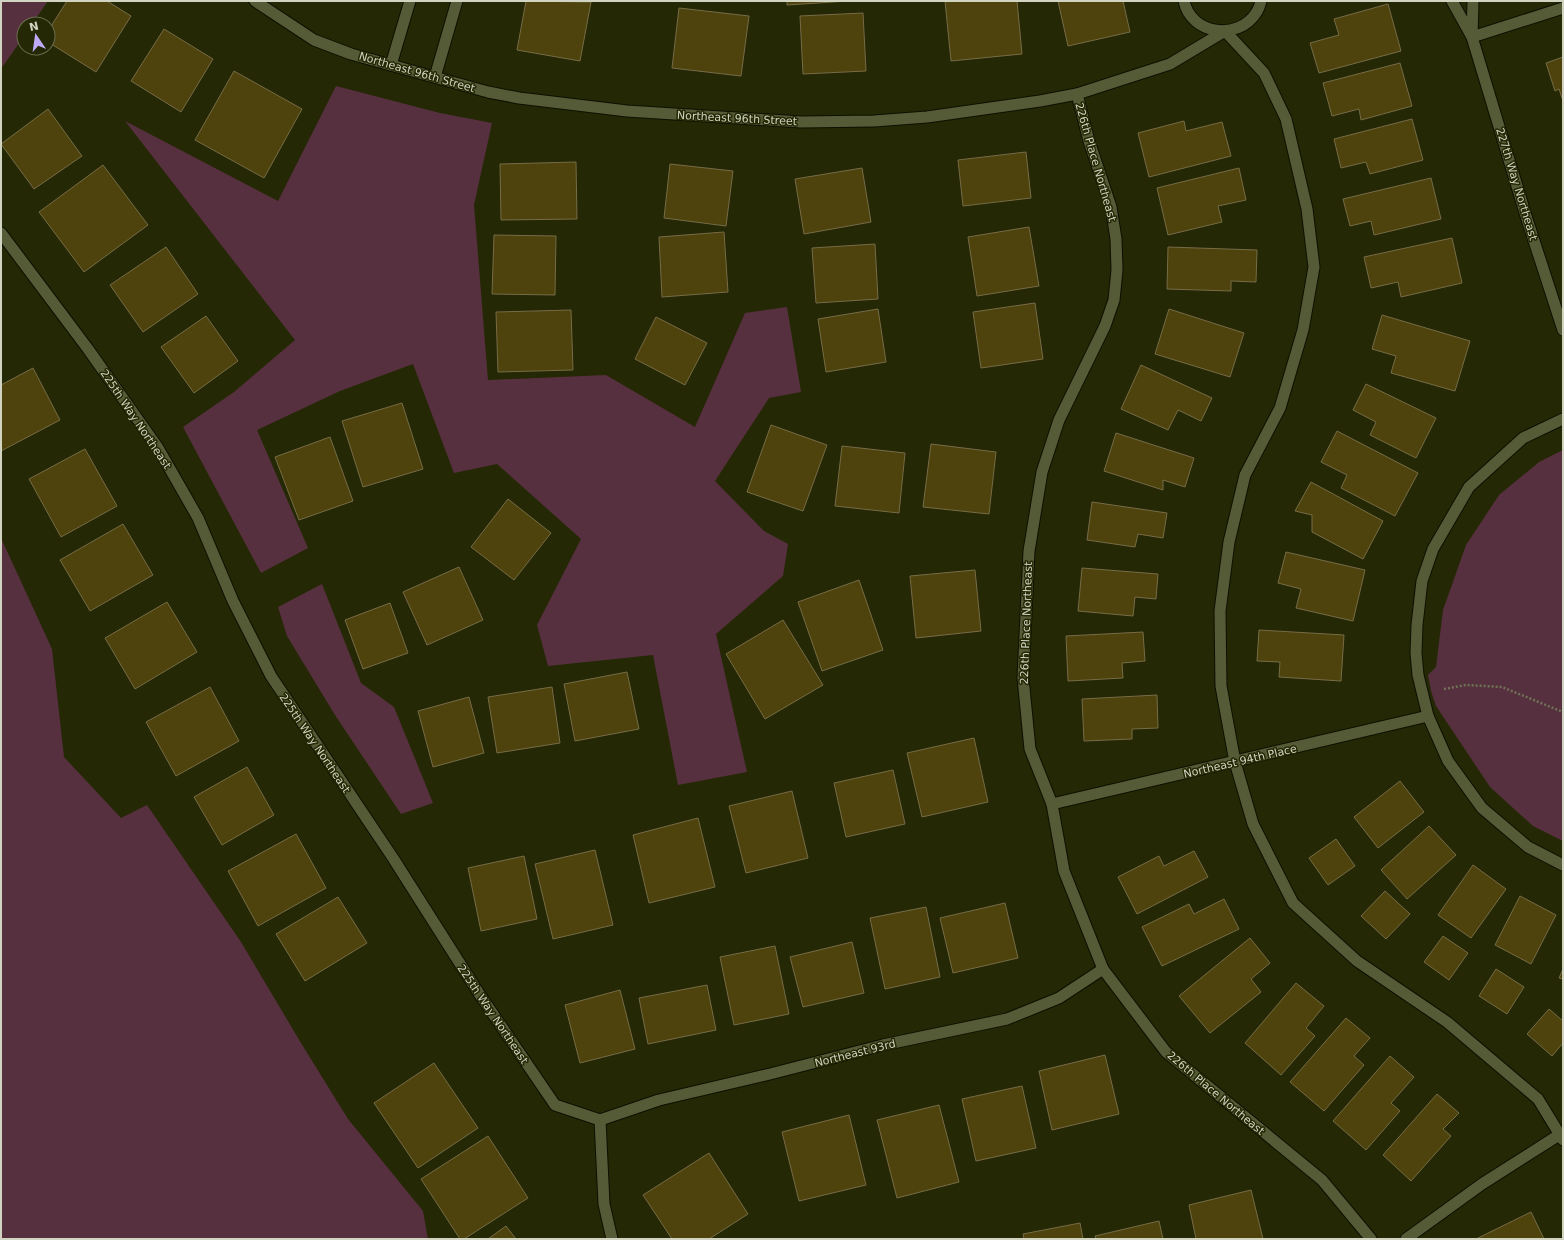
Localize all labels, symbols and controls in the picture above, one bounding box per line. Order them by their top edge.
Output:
north arrow [16,16,56,56]
text: N [28,19,40,34]
street label: Northeast 96th Street [357,50,477,95]
street label: 226th Place Northeast [1072,101,1119,224]
street label: Northeast 96th Street [677,109,798,128]
street label: 227th Way Northeast [1493,126,1540,243]
street label: 225th Way Northeast [97,367,174,472]
street label: 226th Place Northeast [1018,561,1035,685]
street label: 225th Way Northeast [276,691,353,796]
street label: Northeast 94th Place [1182,742,1298,781]
street label: 225th Way Northeast [454,962,531,1067]
street label: Northeast 93rd [813,1037,897,1070]
street label: 226th Place Northeast [1164,1049,1267,1138]

